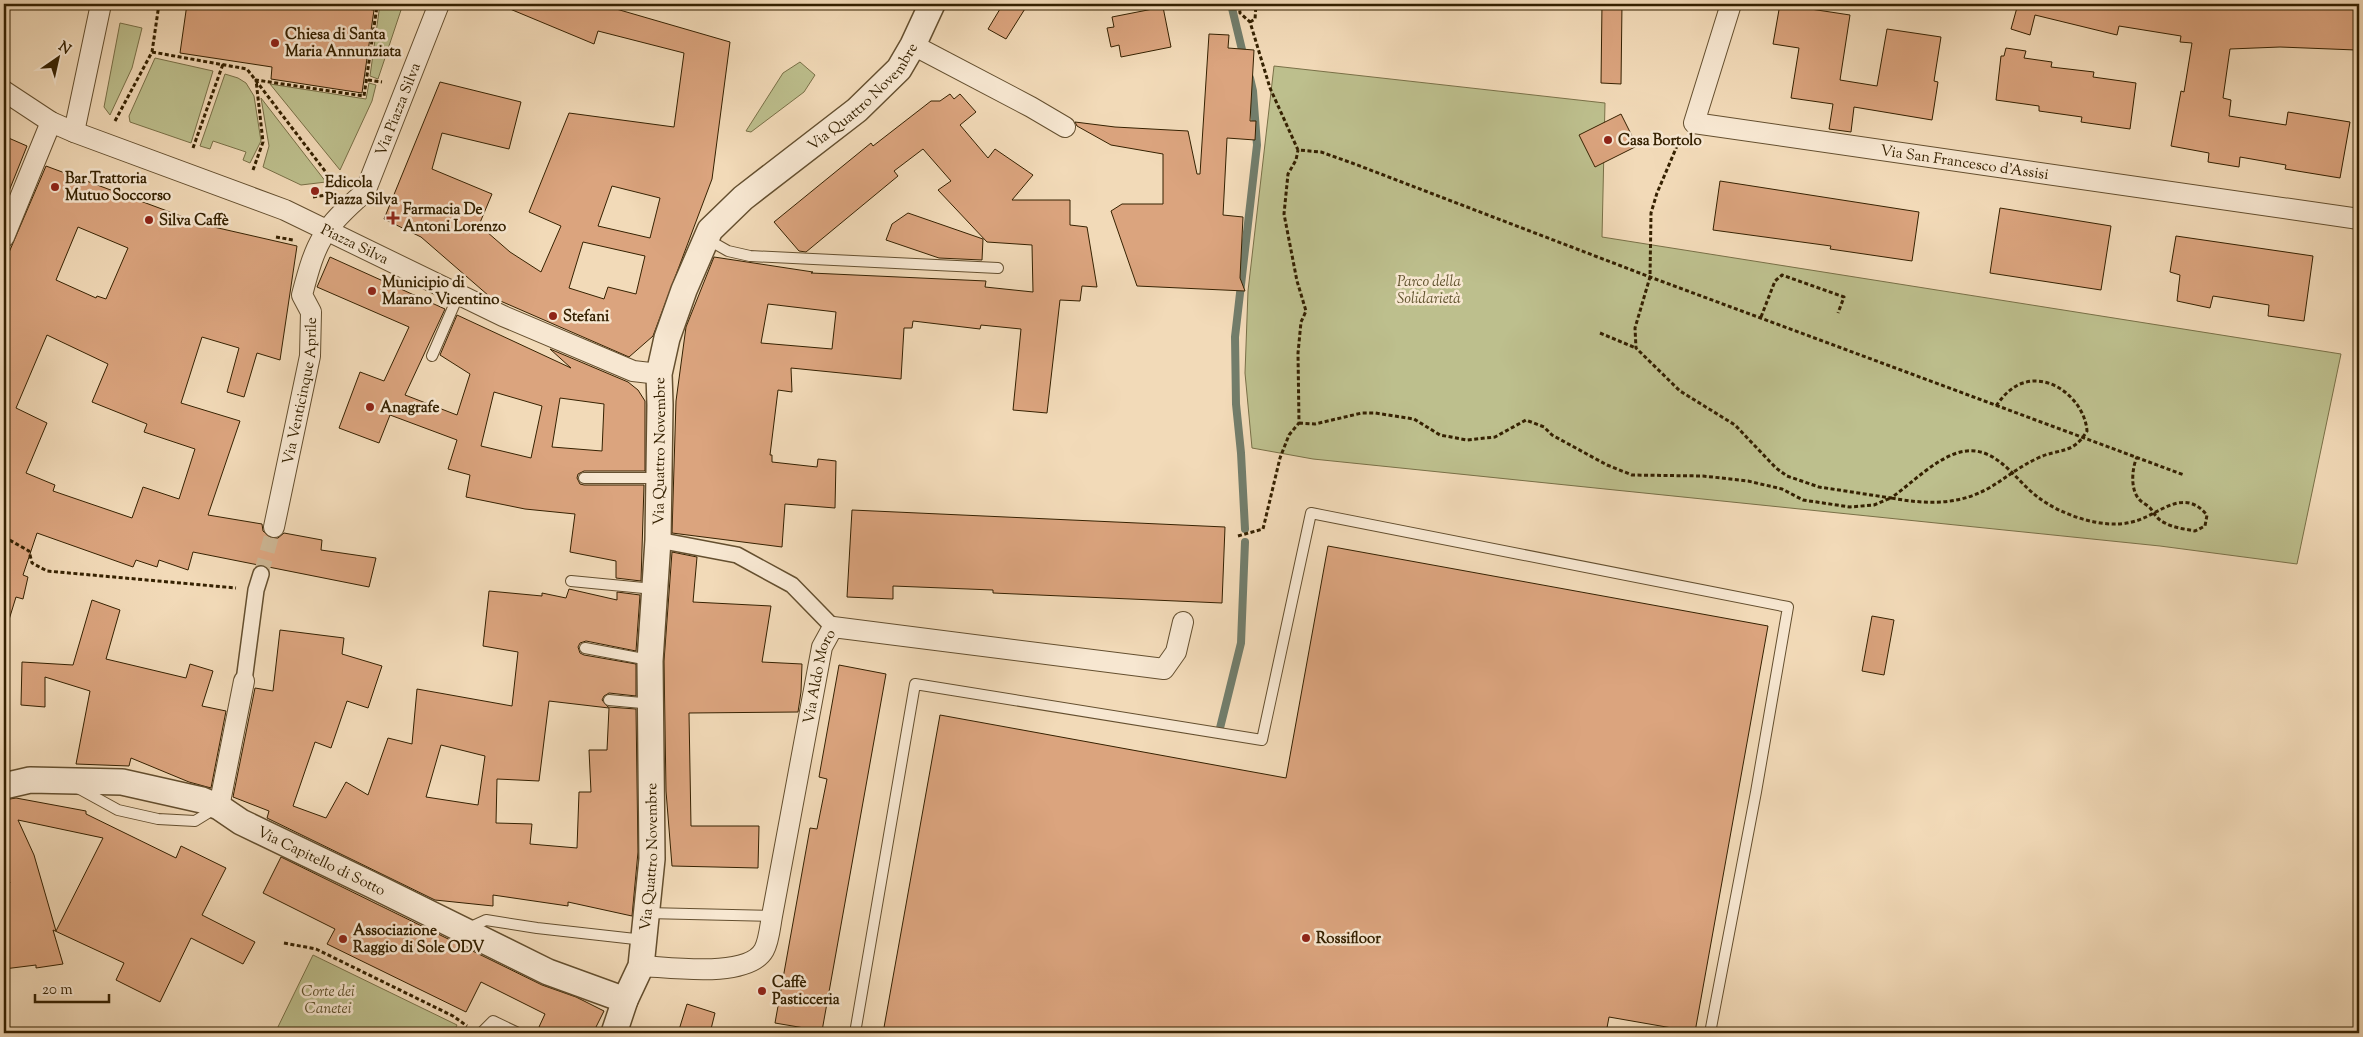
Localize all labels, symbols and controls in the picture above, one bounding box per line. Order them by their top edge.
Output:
place label: Chiesa di Santa Maria Annunziata [285,25,402,63]
north arrow [32,32,82,82]
text: N [54,37,74,60]
marker: Chiesa di Santa Maria Annunziata [269,37,281,49]
street label: Via Quattro Novembre [804,39,924,156]
street label: Via Piazza Silva [371,60,427,159]
place label: Casa Bortolo [1618,131,1702,152]
marker: Casa Bortolo [1602,134,1614,146]
street label: Via San Francesco d'Assisi [1879,141,2050,186]
place label: Bar Trattoria Mutuo Soccorso [65,169,171,207]
place label: Edicola Piazza Silva [325,173,398,211]
marker: Bar Trattoria Mutuo Soccorso [49,181,61,193]
marker: Edicola Piazza Silva [309,185,321,197]
place label: Farmacia De Antoni Lorenzo [403,200,506,238]
place label: Silva Caffè [159,211,229,232]
marker: Farmacia De Antoni Lorenzo [387,212,399,224]
marker: Silva Caffè [143,214,155,226]
street label: Piazza Silva [317,220,392,271]
park label: Parco della Solidarietà [1397,272,1461,310]
place label: Municipio di Marano Vicentino [382,273,499,311]
marker: Municipio di Marano Vicentino [366,285,378,297]
place label: Stefani [563,307,610,328]
marker: Stefani [547,310,559,322]
street label: Via Venticinque Aprile [278,317,323,467]
street label: Via Quattro Novembre [649,377,672,525]
place label: Anagrafe [380,398,439,419]
marker: Anagrafe [364,401,376,413]
street label: Via Aldo Moro [799,626,842,726]
street label: Via Quattro Novembre [636,783,664,932]
street label: Via Capitello di Sotto [253,822,389,902]
place label: Associazione Raggio di Sole ODV [353,921,485,959]
place label: Rossifloor [1316,929,1381,950]
marker: Rossifloor [1300,932,1312,944]
marker: Associazione Raggio di Sole ODV [337,933,349,945]
scale bar [35,972,109,1004]
place label: Caffè Pasticceria [772,973,840,1011]
text: 20 m [42,980,73,1001]
park label: Corte dei Canetei [301,982,355,1020]
marker: Caffè Pasticceria [756,985,768,997]

